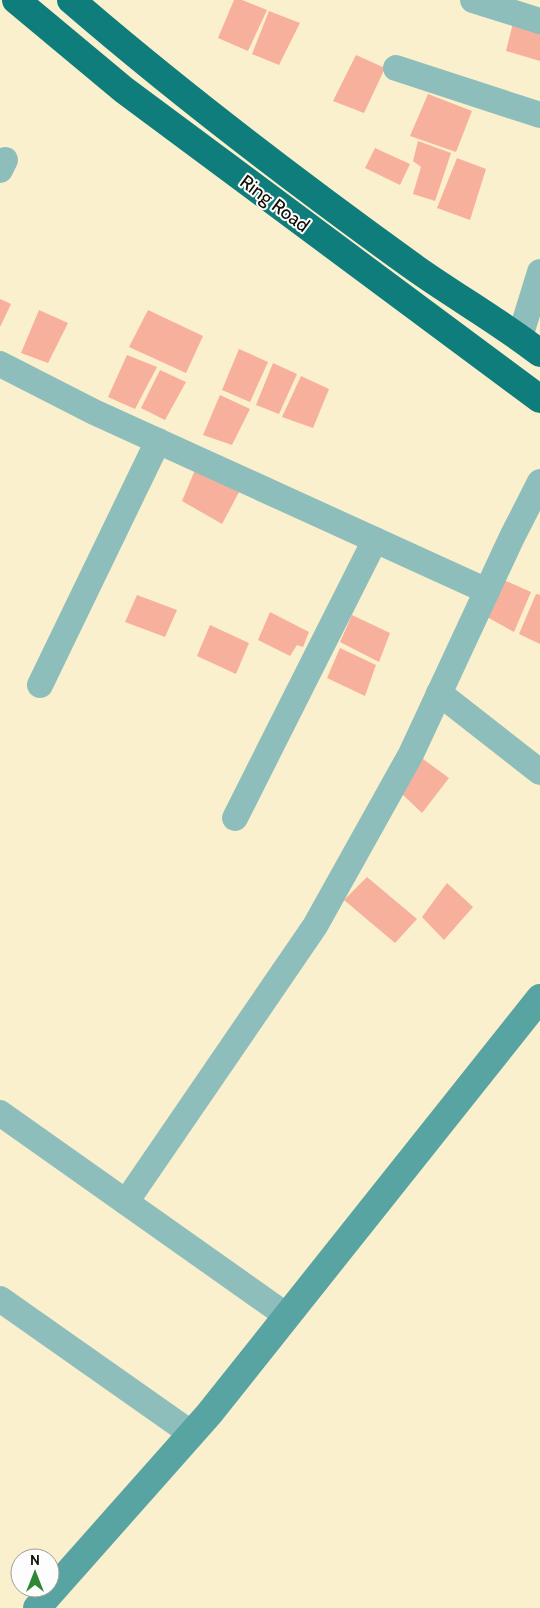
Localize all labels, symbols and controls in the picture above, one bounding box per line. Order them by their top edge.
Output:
street label: Ring Road [235,170,314,237]
north arrow [10,1548,60,1598]
text: N [30,1551,40,1569]

